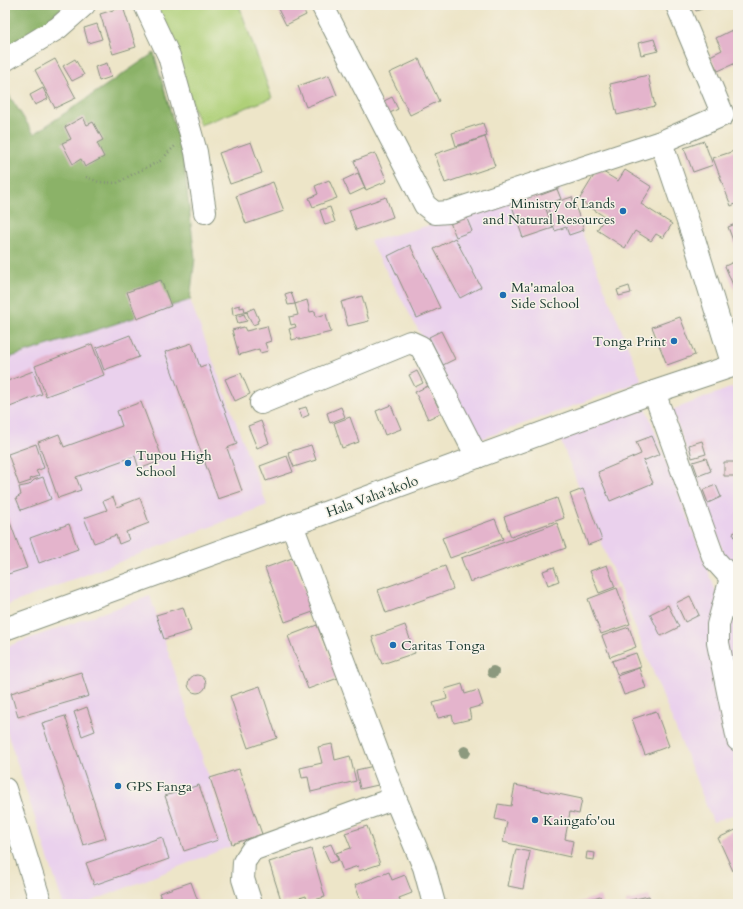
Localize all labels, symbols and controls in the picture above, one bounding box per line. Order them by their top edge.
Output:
place label: Ministry of Lands and Natural Resources [483,194,615,229]
marker: Ministry of Lands and Natural Resources [618,206,628,216]
place label: Ma'amaloa Side School [511,278,580,313]
marker: Ma'amaloa Side School [498,290,508,300]
place label: Tonga Print [593,332,667,351]
marker: Tonga Print [669,336,679,346]
place label: Tupou High School [136,446,212,481]
marker: Tupou High School [123,458,133,468]
street label: Hala Vaha'akolo [324,471,421,522]
place label: Caritas Tonga [401,636,485,655]
marker: Caritas Tonga [388,640,398,650]
place label: GPS Fanga [126,777,192,796]
marker: GPS Fanga [113,781,123,791]
place label: Kaingafo'ou [543,811,616,830]
marker: Kaingafo'ou [530,815,540,825]

